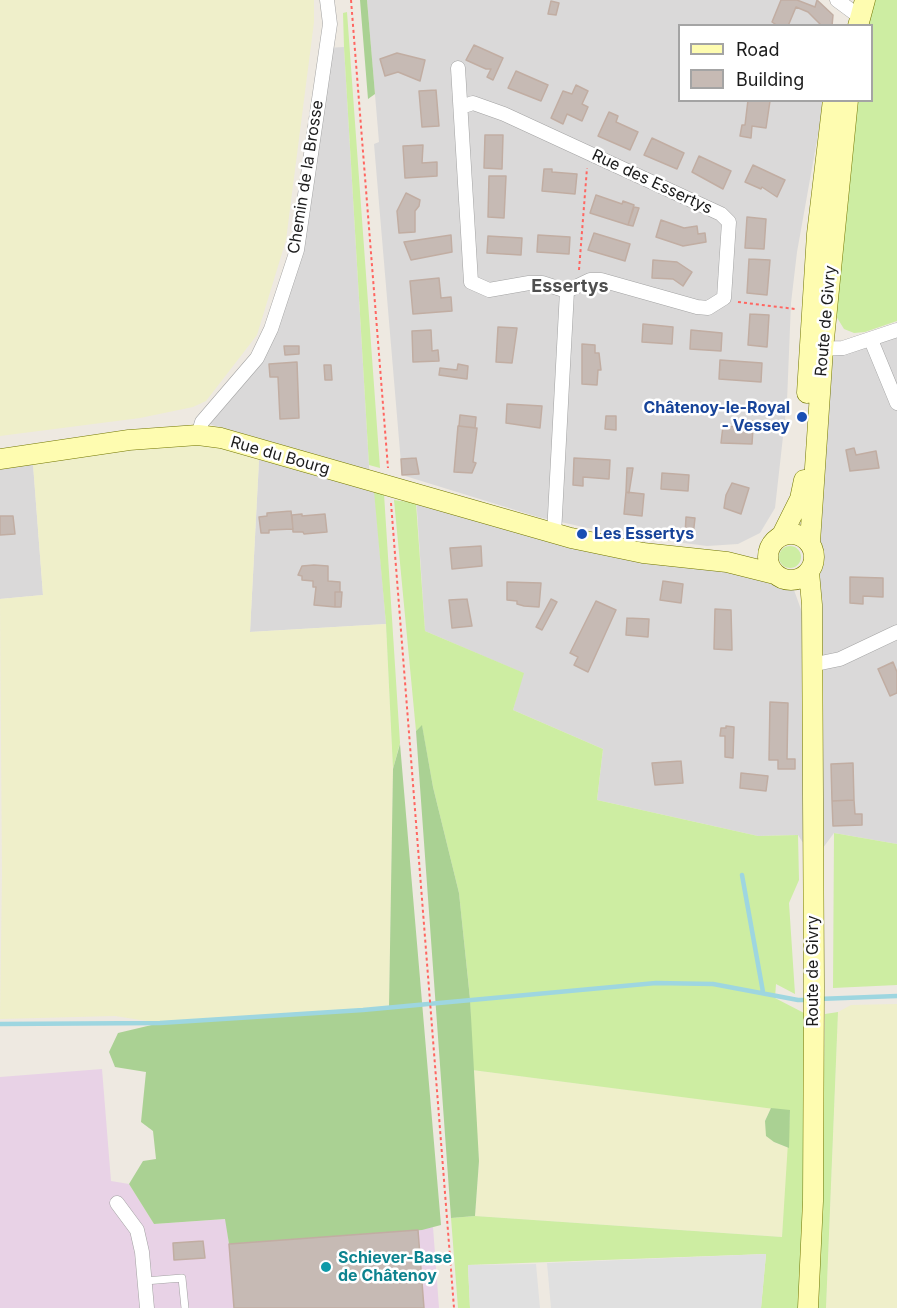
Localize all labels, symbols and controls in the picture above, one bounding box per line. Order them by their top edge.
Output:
legend [678,24,873,102]
text: Road [736,39,779,60]
text: Building [736,69,804,90]
street label: Chemin de la Brosse [284,99,328,255]
street label: Rue des Essertys [589,146,715,218]
street label: Route de Givry [812,265,840,377]
district label: Essertys [531,276,609,298]
place label: Châtenoy-le-Royal - Vessey [643,398,790,436]
marker: Châtenoy-le-Royal - Vessey [795,410,809,424]
street label: Rue du Bourg [228,433,332,479]
place label: Les Essertys [594,524,694,544]
marker: Les Essertys [575,527,589,541]
street label: Route de Givry [803,915,823,1027]
place label: Schiever-Base de Châtenoy [338,1248,452,1286]
marker: Schiever-Base de Châtenoy [319,1260,333,1274]

